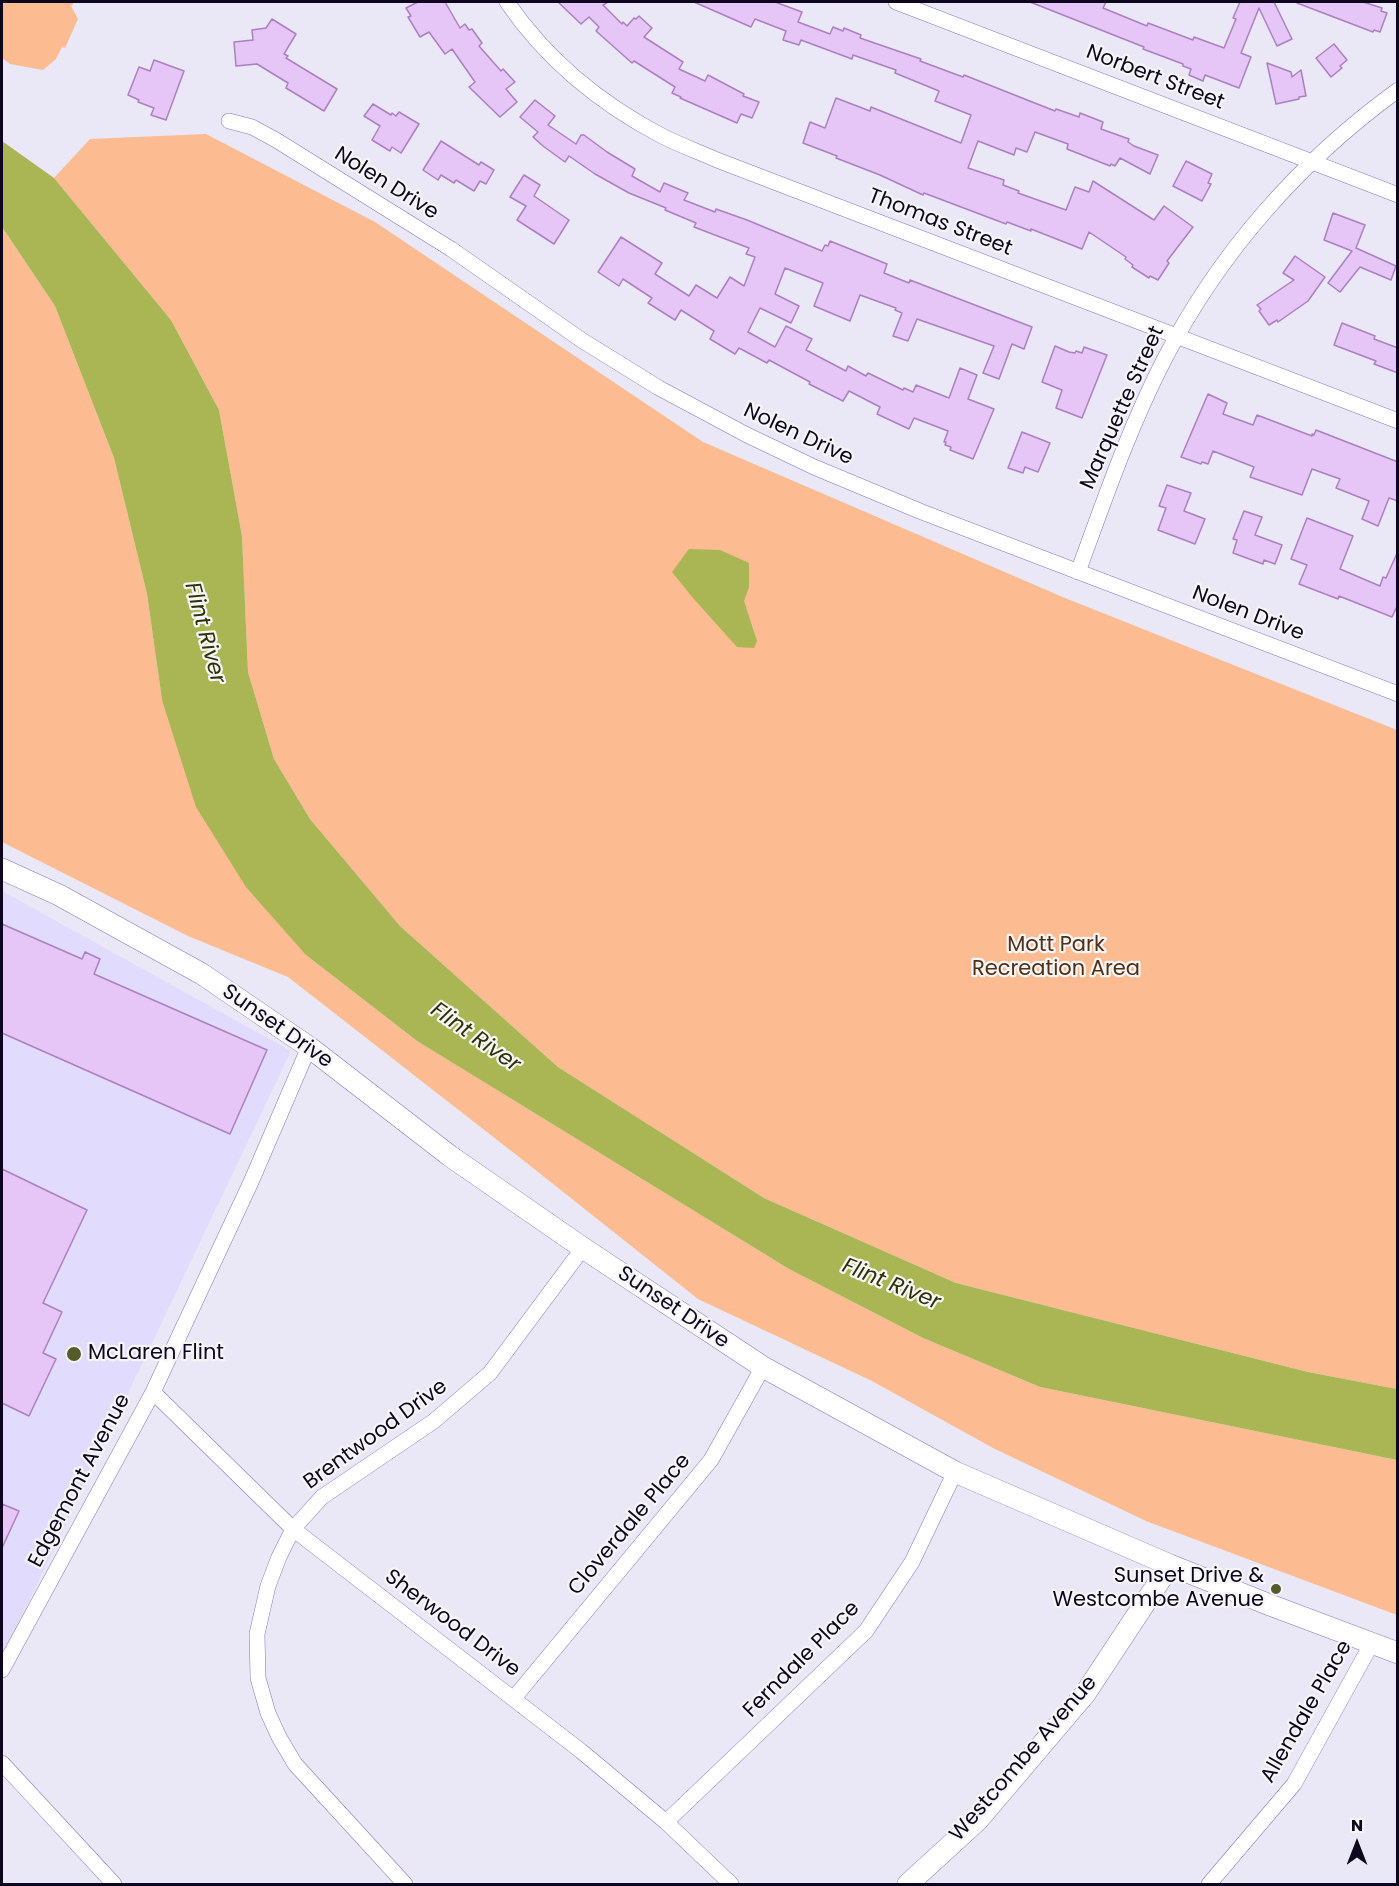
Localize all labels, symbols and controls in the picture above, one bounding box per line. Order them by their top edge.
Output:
street label: Norbert Street [1082,40,1228,116]
street label: Nolen Drive [329,142,443,226]
street label: Thomas Street [864,184,1016,262]
street label: Marquette Street [1076,322,1170,494]
street label: Nolen Drive [739,399,857,471]
water label: Flint River [178,580,230,686]
street label: Nolen Drive [1188,581,1308,647]
park label: Mott Park Recreation Area [972,933,1140,983]
street label: Sunset Drive [217,980,337,1074]
water label: Flint River [425,997,525,1079]
water label: Flint River [838,1253,944,1317]
street label: Sunset Drive [612,1261,734,1355]
place label: McLaren Flint [88,1341,224,1367]
marker: McLaren Flint [65,1345,83,1363]
street label: Brentwood Drive [299,1374,453,1496]
street label: Edgemont Avenue [24,1390,136,1572]
street label: Cloverdale Place [563,1449,697,1601]
place label: Sunset Drive & Westcombe Avenue [1052,1564,1264,1614]
street label: Sherwood Drive [379,1565,525,1683]
marker: Sunset Drive & Westcombe Avenue [1269,1582,1283,1596]
street label: Ferndale Place [739,1597,865,1723]
street label: Allendale Place [1256,1636,1358,1788]
street label: Westcombe Avenue [945,1671,1103,1847]
north arrow [1327,1814,1387,1874]
text: N [1351,1814,1363,1837]

